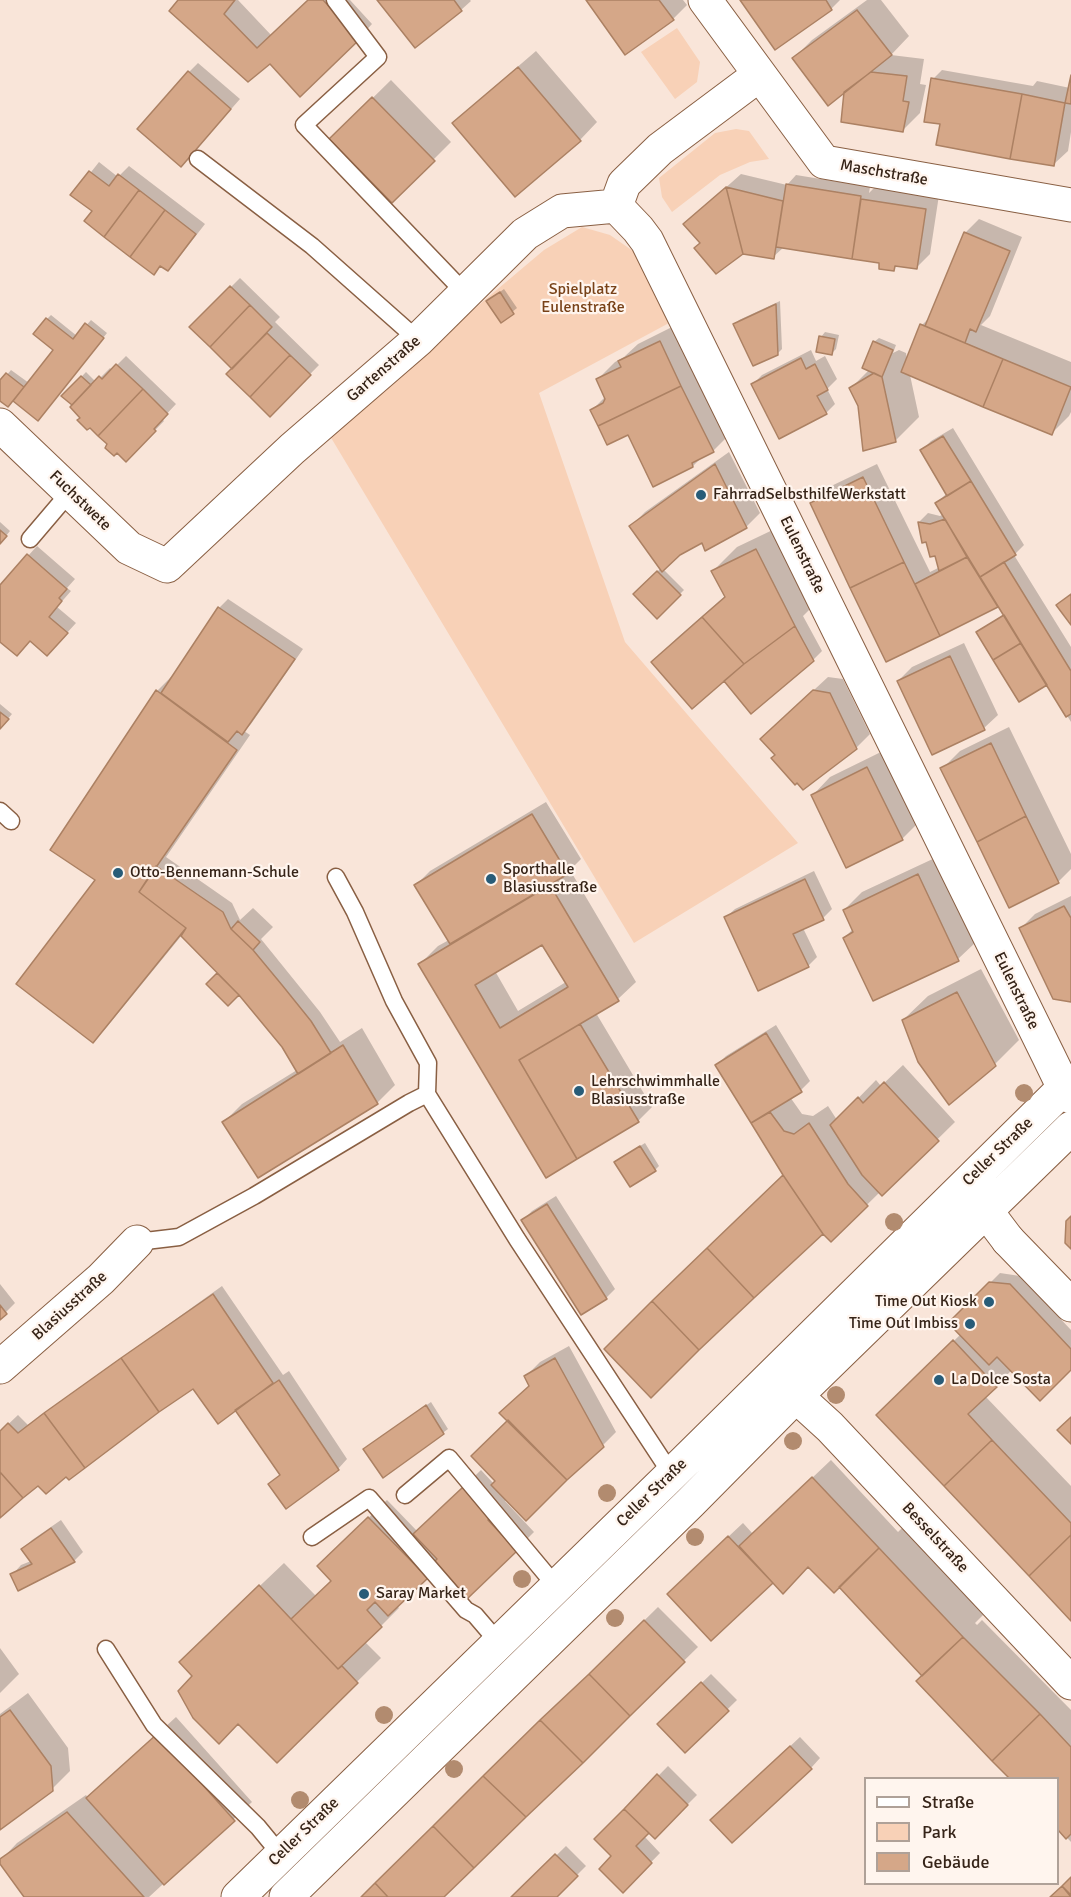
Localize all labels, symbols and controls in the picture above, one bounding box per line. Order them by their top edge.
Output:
street label: Maschstraße [839,156,929,190]
park label: Spielplatz Eulenstraße [541,280,625,318]
street label: Gartenstraße [343,332,425,406]
street label: Fuchstwete [45,467,115,535]
place label: FahrradSelbsthilfeWerkstatt [713,485,906,505]
marker: FahrradSelbsthilfeWerkstatt [694,488,708,502]
street label: Eulenstraße [775,513,829,597]
place label: Sporthalle Blasiusstraße [503,860,597,898]
place label: Otto-Bennemann-Schule [130,863,299,883]
marker: Otto-Bennemann-Schule [111,866,125,880]
marker: Sporthalle Blasiusstraße [484,872,498,886]
street label: Eulenstraße [989,949,1043,1033]
place label: Lehrschwimmhalle Blasiusstraße [591,1072,720,1110]
marker: Lehrschwimmhalle Blasiusstraße [572,1084,586,1098]
street label: Celler Straße [959,1114,1037,1190]
street label: Blasiusstraße [29,1267,111,1345]
place label: Time Out Kiosk [875,1292,977,1312]
marker: Time Out Kiosk [982,1295,996,1309]
place label: Time Out Imbiss [849,1314,958,1334]
marker: Time Out Imbiss [963,1317,977,1331]
place label: La Dolce Sosta [951,1370,1051,1390]
marker: La Dolce Sosta [932,1373,946,1387]
street label: Celler Straße [613,1455,691,1531]
street label: Besselstraße [898,1499,972,1577]
place label: Saray Market [376,1584,466,1604]
marker: Saray Market [357,1587,371,1601]
legend [864,1777,1059,1885]
text: Straße [922,1791,974,1813]
street label: Celler Straße [265,1794,343,1870]
text: Park [922,1821,957,1843]
text: Gebäude [922,1851,990,1873]

